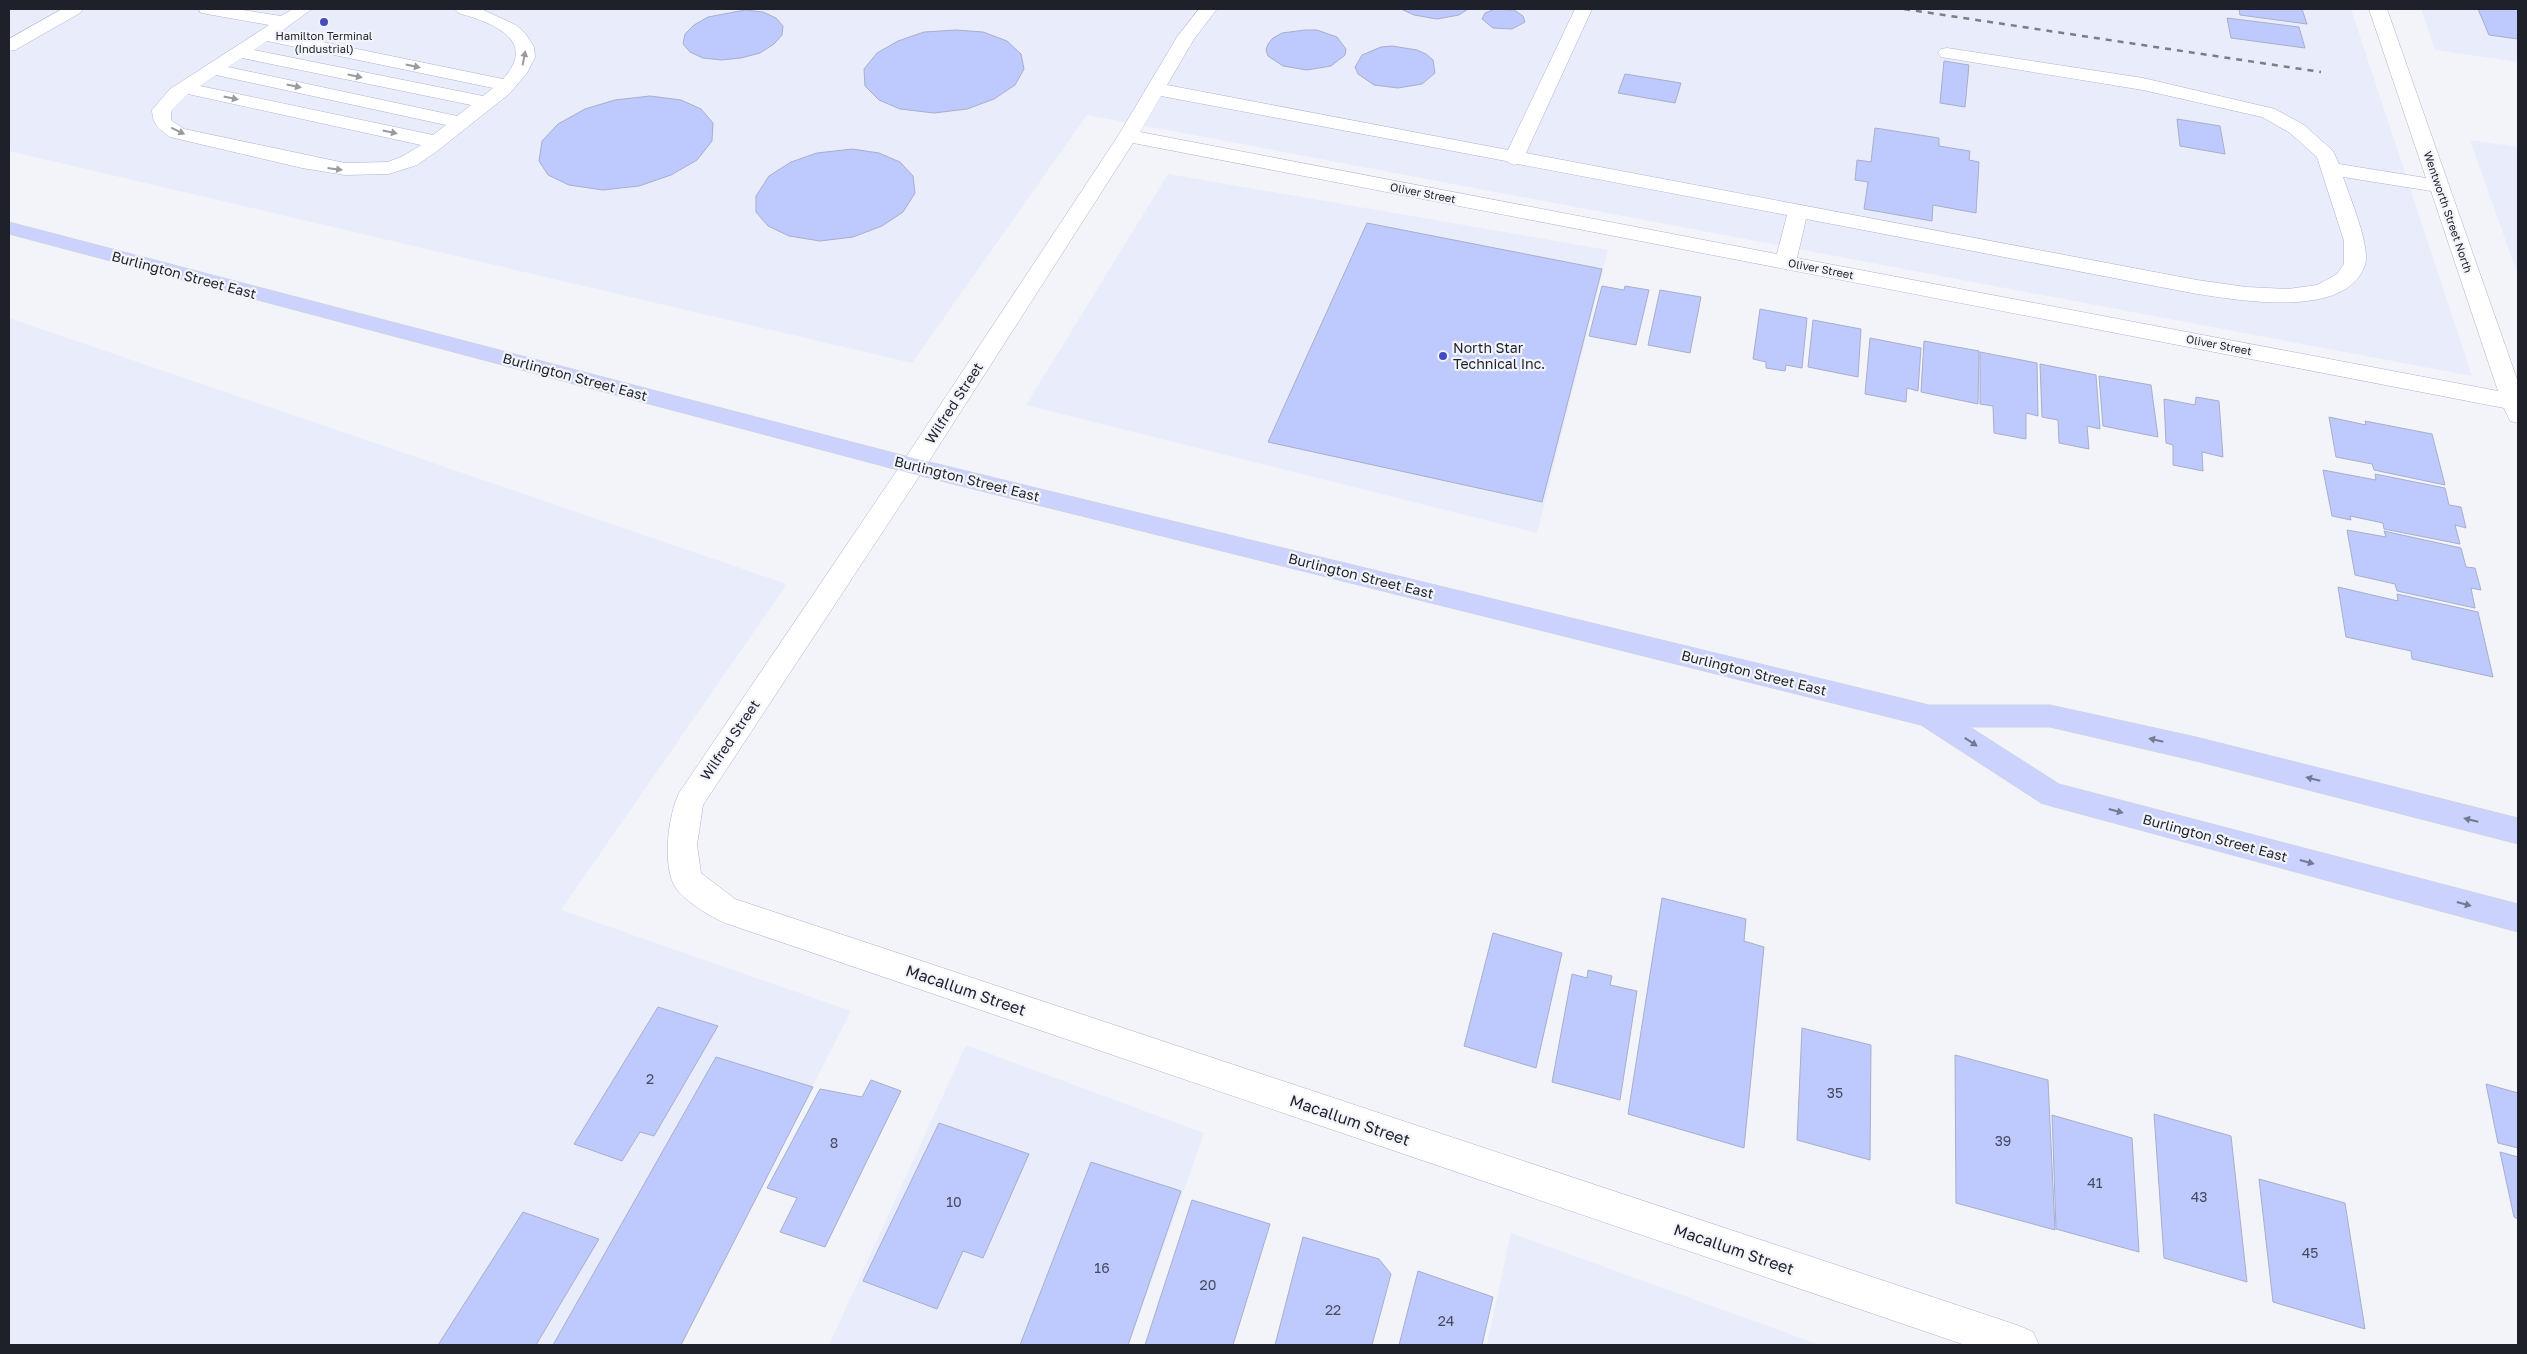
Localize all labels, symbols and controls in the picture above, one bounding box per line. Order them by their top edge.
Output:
marker: Hamilton Terminal (Industrial) [318,16,330,28]
place label: Hamilton Terminal (Industrial) [276,29,373,55]
one-way arrow [521,49,529,65]
one-way arrow [406,62,421,70]
one-way arrow [348,72,364,80]
one-way arrow [286,83,302,91]
one-way arrow [224,94,239,102]
one-way arrow [170,127,185,136]
one-way arrow [383,128,398,136]
street label: Wentworth Street North [2422,149,2475,274]
one-way arrow [328,165,344,173]
street label: Oliver Street [1389,180,1457,205]
street label: Burlington Street East [110,247,258,302]
street label: Oliver Street [1787,256,1855,281]
street label: Oliver Street [2185,332,2253,357]
place label: North Star Technical Inc. [1453,339,1545,372]
street label: Burlington Street East [501,349,649,404]
marker: North Star Technical Inc. [1437,350,1449,362]
street label: Wilfred Street [921,359,986,447]
street label: Burlington Street East [893,452,1042,505]
street label: Burlington Street East [1287,549,1436,602]
street label: Burlington Street East [1680,646,1829,699]
street label: Wilfred Street [696,696,763,783]
one-way arrow [2148,736,2163,744]
one-way arrow [1964,738,1977,747]
one-way arrow [2306,775,2321,783]
one-way arrow [2108,807,2123,815]
street label: Burlington Street East [2141,810,2289,865]
one-way arrow [2463,815,2478,823]
one-way arrow [2299,858,2314,866]
one-way arrow [2456,900,2471,908]
street label: Macallum Street [903,960,1029,1020]
house number: 2 [646,1070,654,1087]
house number: 35 [1827,1084,1843,1101]
street label: Macallum Street [1287,1090,1413,1150]
house number: 39 [1995,1132,2011,1149]
house number: 8 [830,1134,838,1151]
house number: 41 [2087,1174,2103,1191]
house number: 43 [2191,1188,2207,1205]
house number: 10 [946,1193,962,1210]
street label: Macallum Street [1671,1219,1797,1279]
house number: 45 [2302,1244,2318,1261]
house number: 16 [1094,1259,1110,1276]
house number: 20 [1200,1276,1216,1293]
house number: 22 [1325,1301,1341,1318]
house number: 24 [1438,1312,1454,1329]

